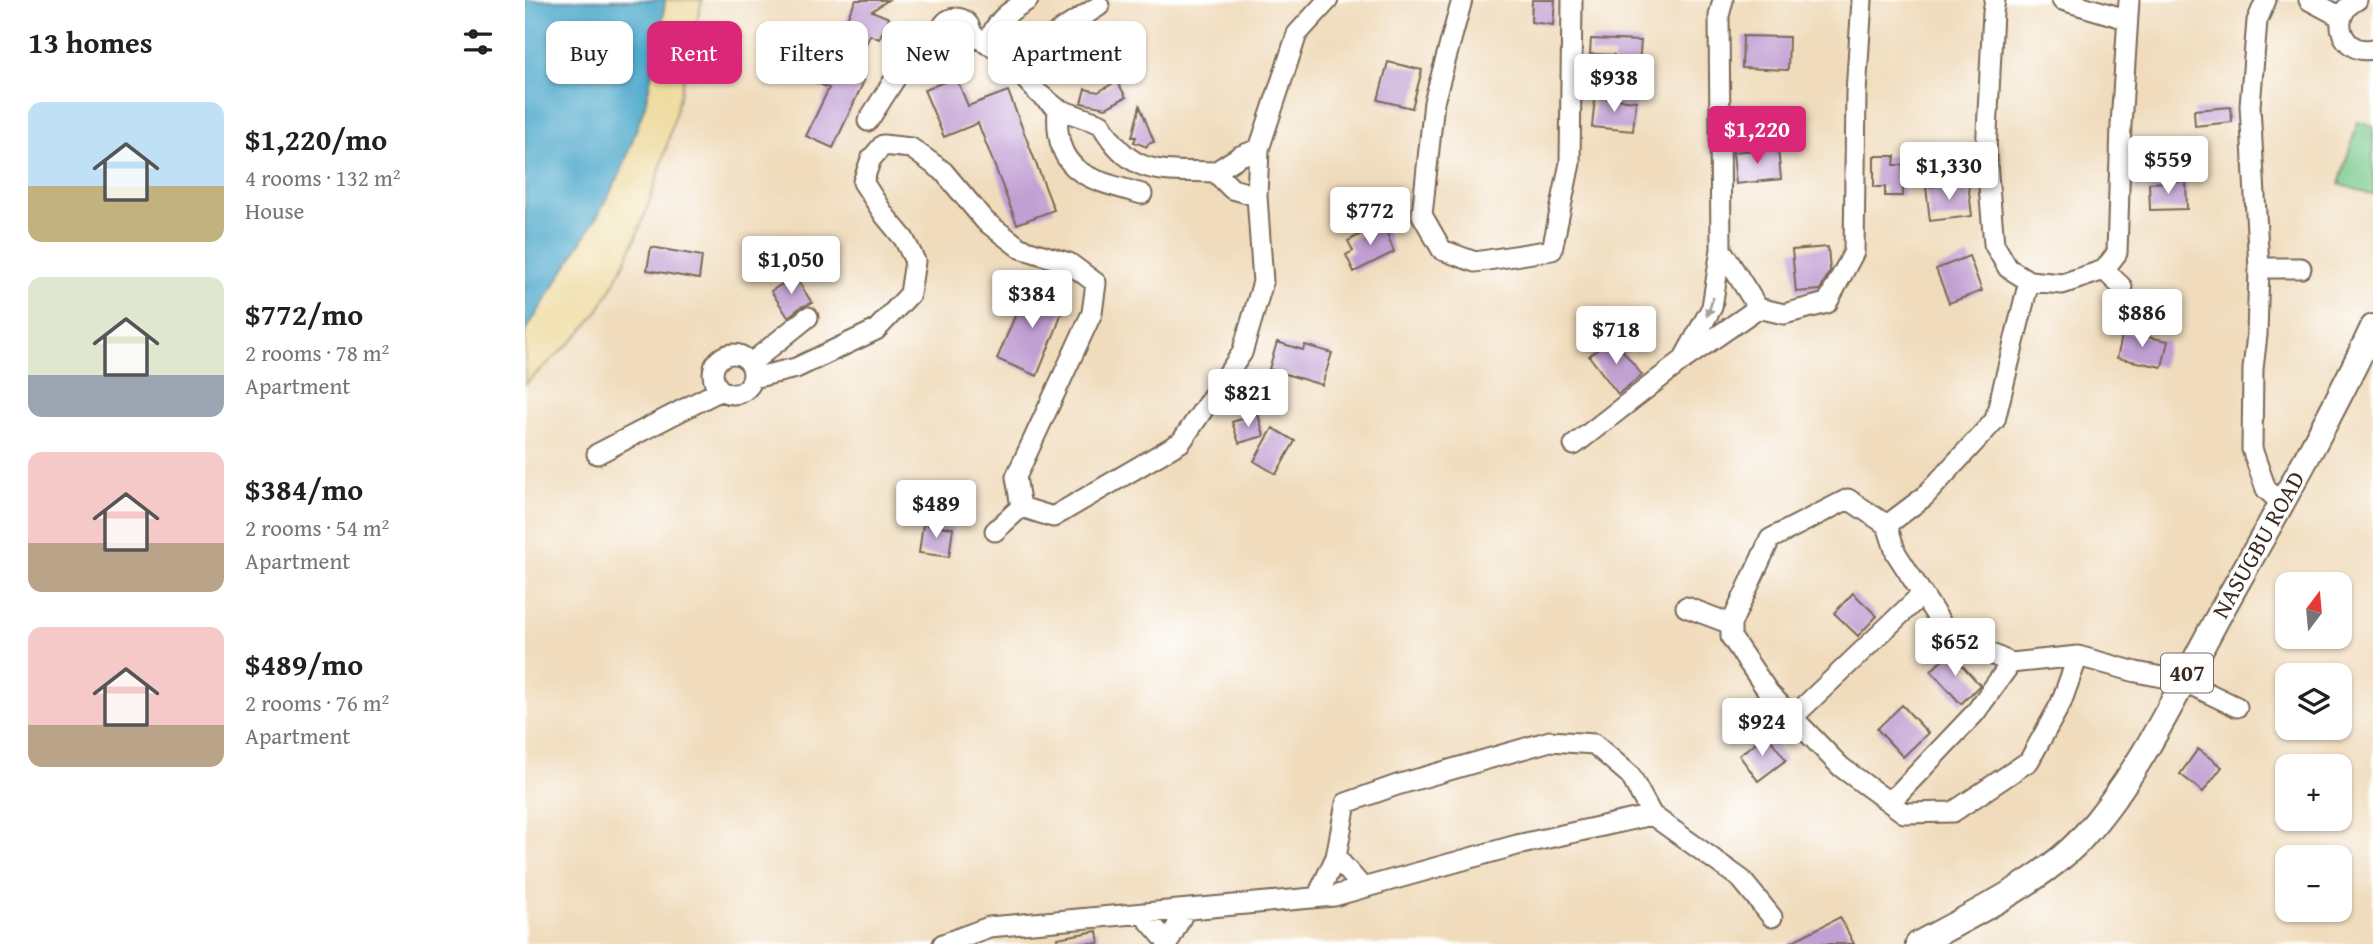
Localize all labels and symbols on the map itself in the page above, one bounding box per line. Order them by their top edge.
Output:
pin: $938 [1573,54,1655,114]
pin: $1,220 [1700,106,1814,166]
pin: $559 [2127,136,2209,196]
pin: $1,330 [1892,142,2006,202]
pin: $772 [1329,188,1411,247]
pin: $1,050 [734,236,848,296]
pin: $384 [991,270,1073,330]
pin: $886 [2101,290,2183,349]
one-way arrow [1704,297,1715,318]
pin: $718 [1575,306,1657,366]
pin: $821 [1207,370,1289,429]
street label: NASUGBU ROAD [2203,465,2313,625]
pin: $489 [895,480,977,540]
north arrow [2275,572,2352,649]
pin: $652 [1914,618,1996,678]
road number: 407 [2161,653,2213,692]
pin: $924 [1721,698,1803,758]

